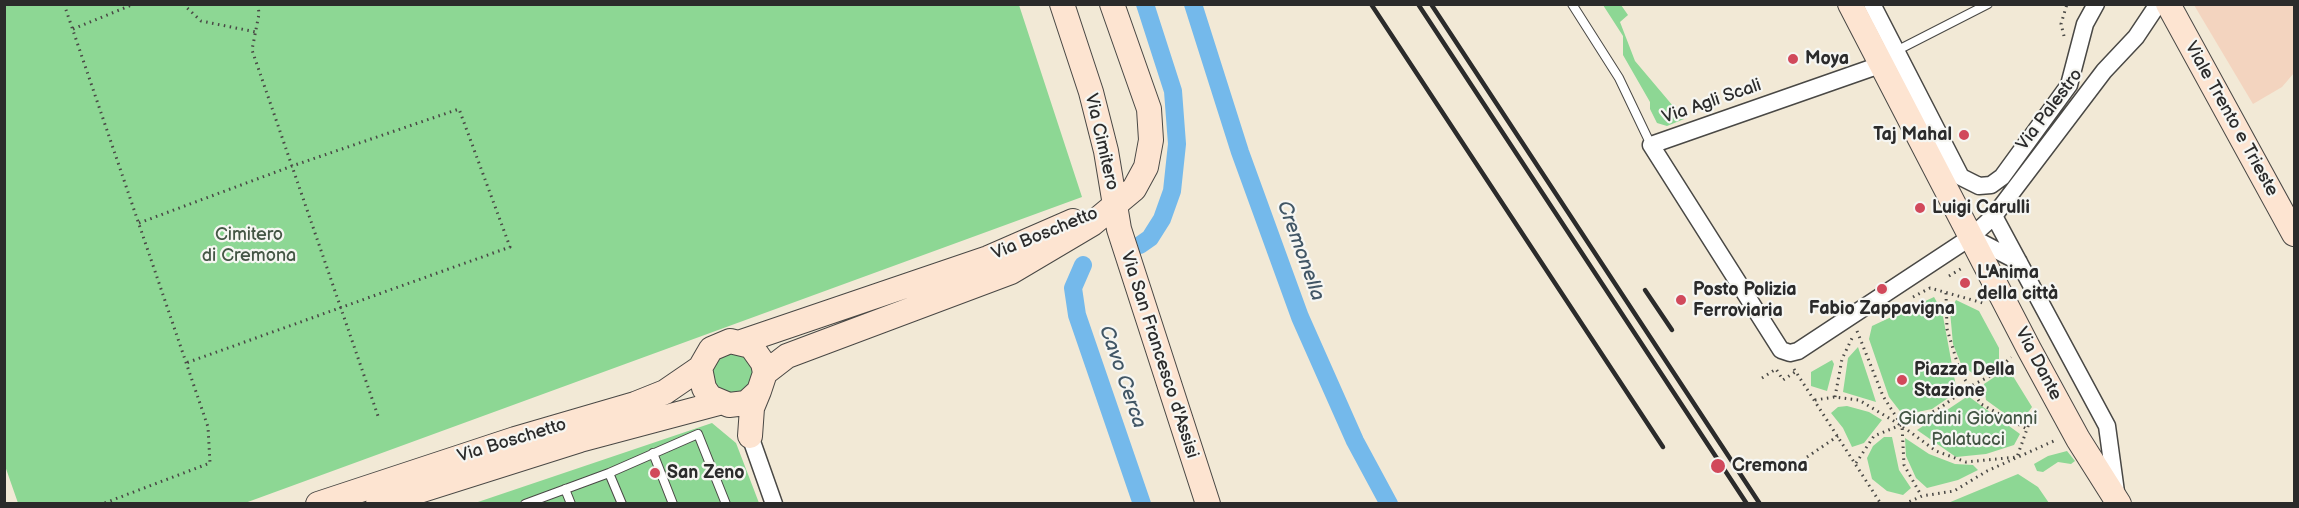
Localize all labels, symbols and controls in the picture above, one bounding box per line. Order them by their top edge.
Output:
street label: Viale Trento e Trieste [2180,38,2282,200]
place label: Moya [1805,48,1849,70]
marker: Moya [1786,52,1800,66]
street label: Via Palestro [2012,65,2088,155]
street label: Via Agli Scali [1660,75,1764,129]
street label: Via Cimitero [1079,92,1123,192]
place label: Taj Mahal [1873,124,1952,146]
marker: Taj Mahal [1957,128,1971,142]
place label: Luigi Carulli [1932,197,2030,219]
water label: Cremonella [1271,198,1329,304]
marker: Luigi Carulli [1913,201,1927,215]
street label: Via Boschetto [989,203,1101,265]
park label: Cimitero di Cremona [202,224,296,266]
street label: Via San Francesco d'Assisi [1115,249,1203,461]
place label: L'Anima della città [1977,262,2058,304]
marker: L'Anima della città [1958,276,1972,290]
place label: Posto Polizia Ferroviaria [1693,279,1797,322]
marker: Fabio Zappavigna [1875,282,1889,296]
marker: Posto Polizia Ferroviaria [1674,293,1688,307]
place label: Fabio Zappavigna [1809,298,1955,320]
water label: Cavo Cerca [1093,323,1151,431]
street label: Via Dante [2010,324,2066,404]
place label: Piazza Della Stazione [1914,359,2015,401]
marker: Piazza Della Stazione [1895,373,1909,387]
park label: Giardini Giovanni Palatucci [1899,408,2037,450]
street label: Via Boschetto [455,414,569,468]
place label: Cremona [1732,455,1808,477]
marker: Cremona [1709,457,1727,475]
place label: San Zeno [667,462,745,484]
marker: San Zeno [648,466,662,480]

